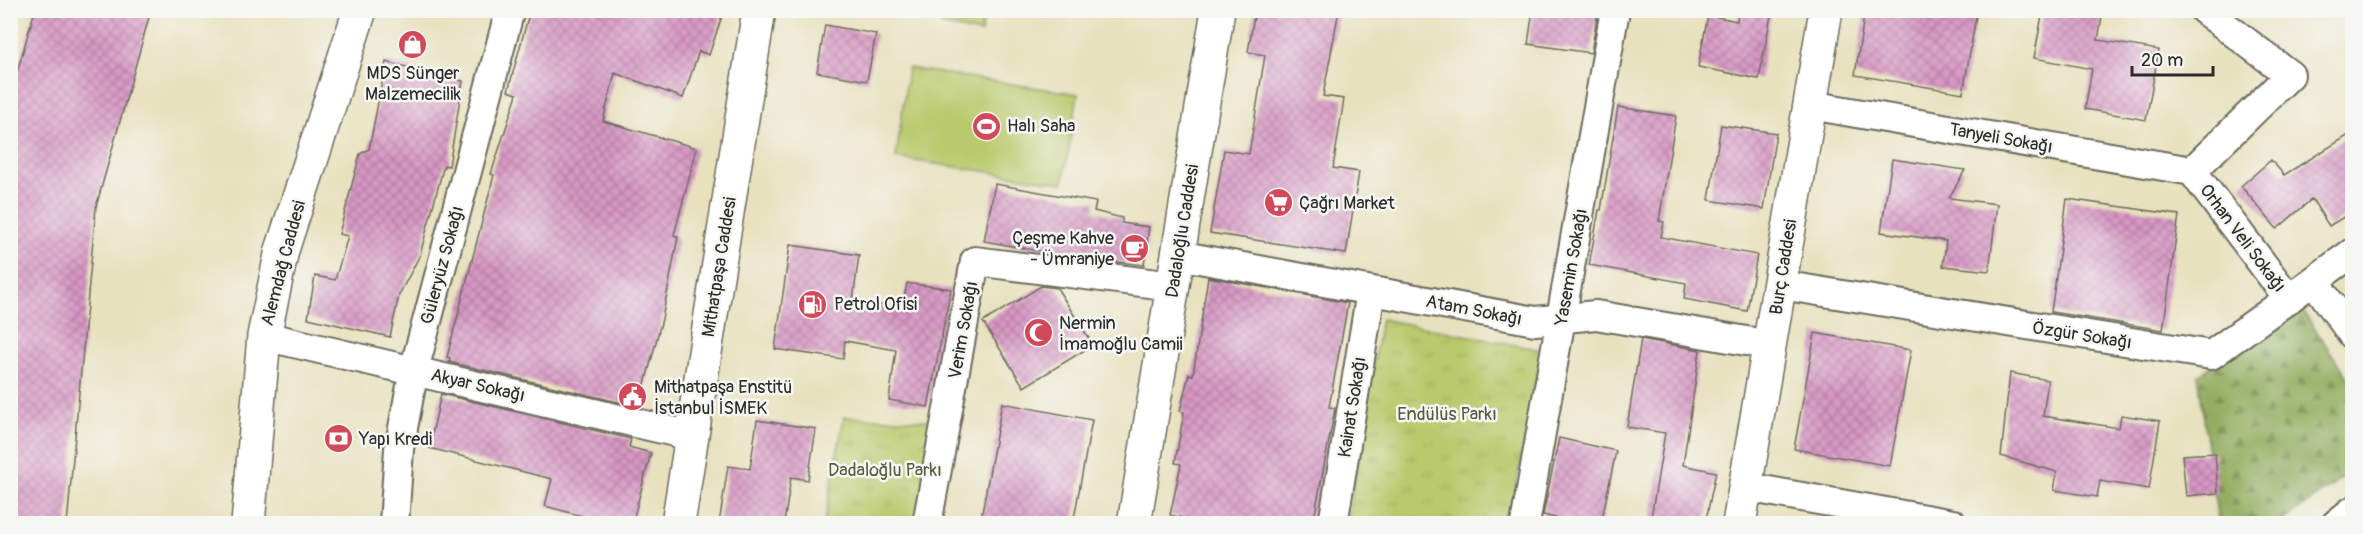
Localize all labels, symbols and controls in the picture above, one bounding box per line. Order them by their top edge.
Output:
shop icon: MDS Sünger Malzemecilik [397,28,429,60]
scale bar [2132,39,2213,77]
text: 20 m [2141,49,2183,72]
place label: MDS Sünger Malzemecilik [365,62,461,106]
sports icon: Halı Saha [970,110,1002,142]
place label: Halı Saha [1007,115,1075,138]
street label: Tanyeli Sokağı [1947,118,2054,159]
street label: Dadaloğlu Caddesi [1161,163,1204,299]
street label: Orhan Veli Sokağı [2194,180,2291,297]
supermarket icon: Çağrı Market [1262,187,1294,219]
place label: Çağrı Market [1299,192,1395,215]
street label: Mithatpaşa Caddesi [697,195,742,339]
street label: Alemdağ Caddesi [256,198,311,328]
street label: Güleryüz Sokağı [416,204,469,327]
street label: Yasemin Sokağı [1550,207,1593,328]
street label: Burç Caddesi [1765,218,1802,316]
place label: Çeşme Kahve - Ümraniye [1012,227,1114,271]
cafe icon: Çeşme Kahve - Ümraniye [1119,232,1151,264]
street label: Verim Sokağı [944,279,983,381]
fuel station icon: Petrol Ofisi [797,288,829,320]
street label: Atam Sokağı [1424,290,1524,331]
place label: Petrol Ofisi [834,293,917,316]
place label: Nermin İmamoğlu Camii [1059,312,1183,356]
street label: Özgür Sokağı [2030,316,2133,355]
mosque icon: Nermin İmamoğlu Camii [1022,317,1054,349]
street label: Kainat Sokağı [1333,355,1372,459]
street label: Akyar Sokağı [429,363,527,407]
place label: Mithatpaşa Enstitü İstanbul İSMEK [654,376,792,420]
public building icon: Mithatpaşa Enstitü İstanbul İSMEK [617,381,649,413]
park label: Endülüs Parkı [1397,403,1497,426]
bank icon: Yapı Kredi [322,423,354,455]
place label: Yapı Kredi [358,428,432,451]
park label: Dadaloğlu Parkı [828,459,942,482]

